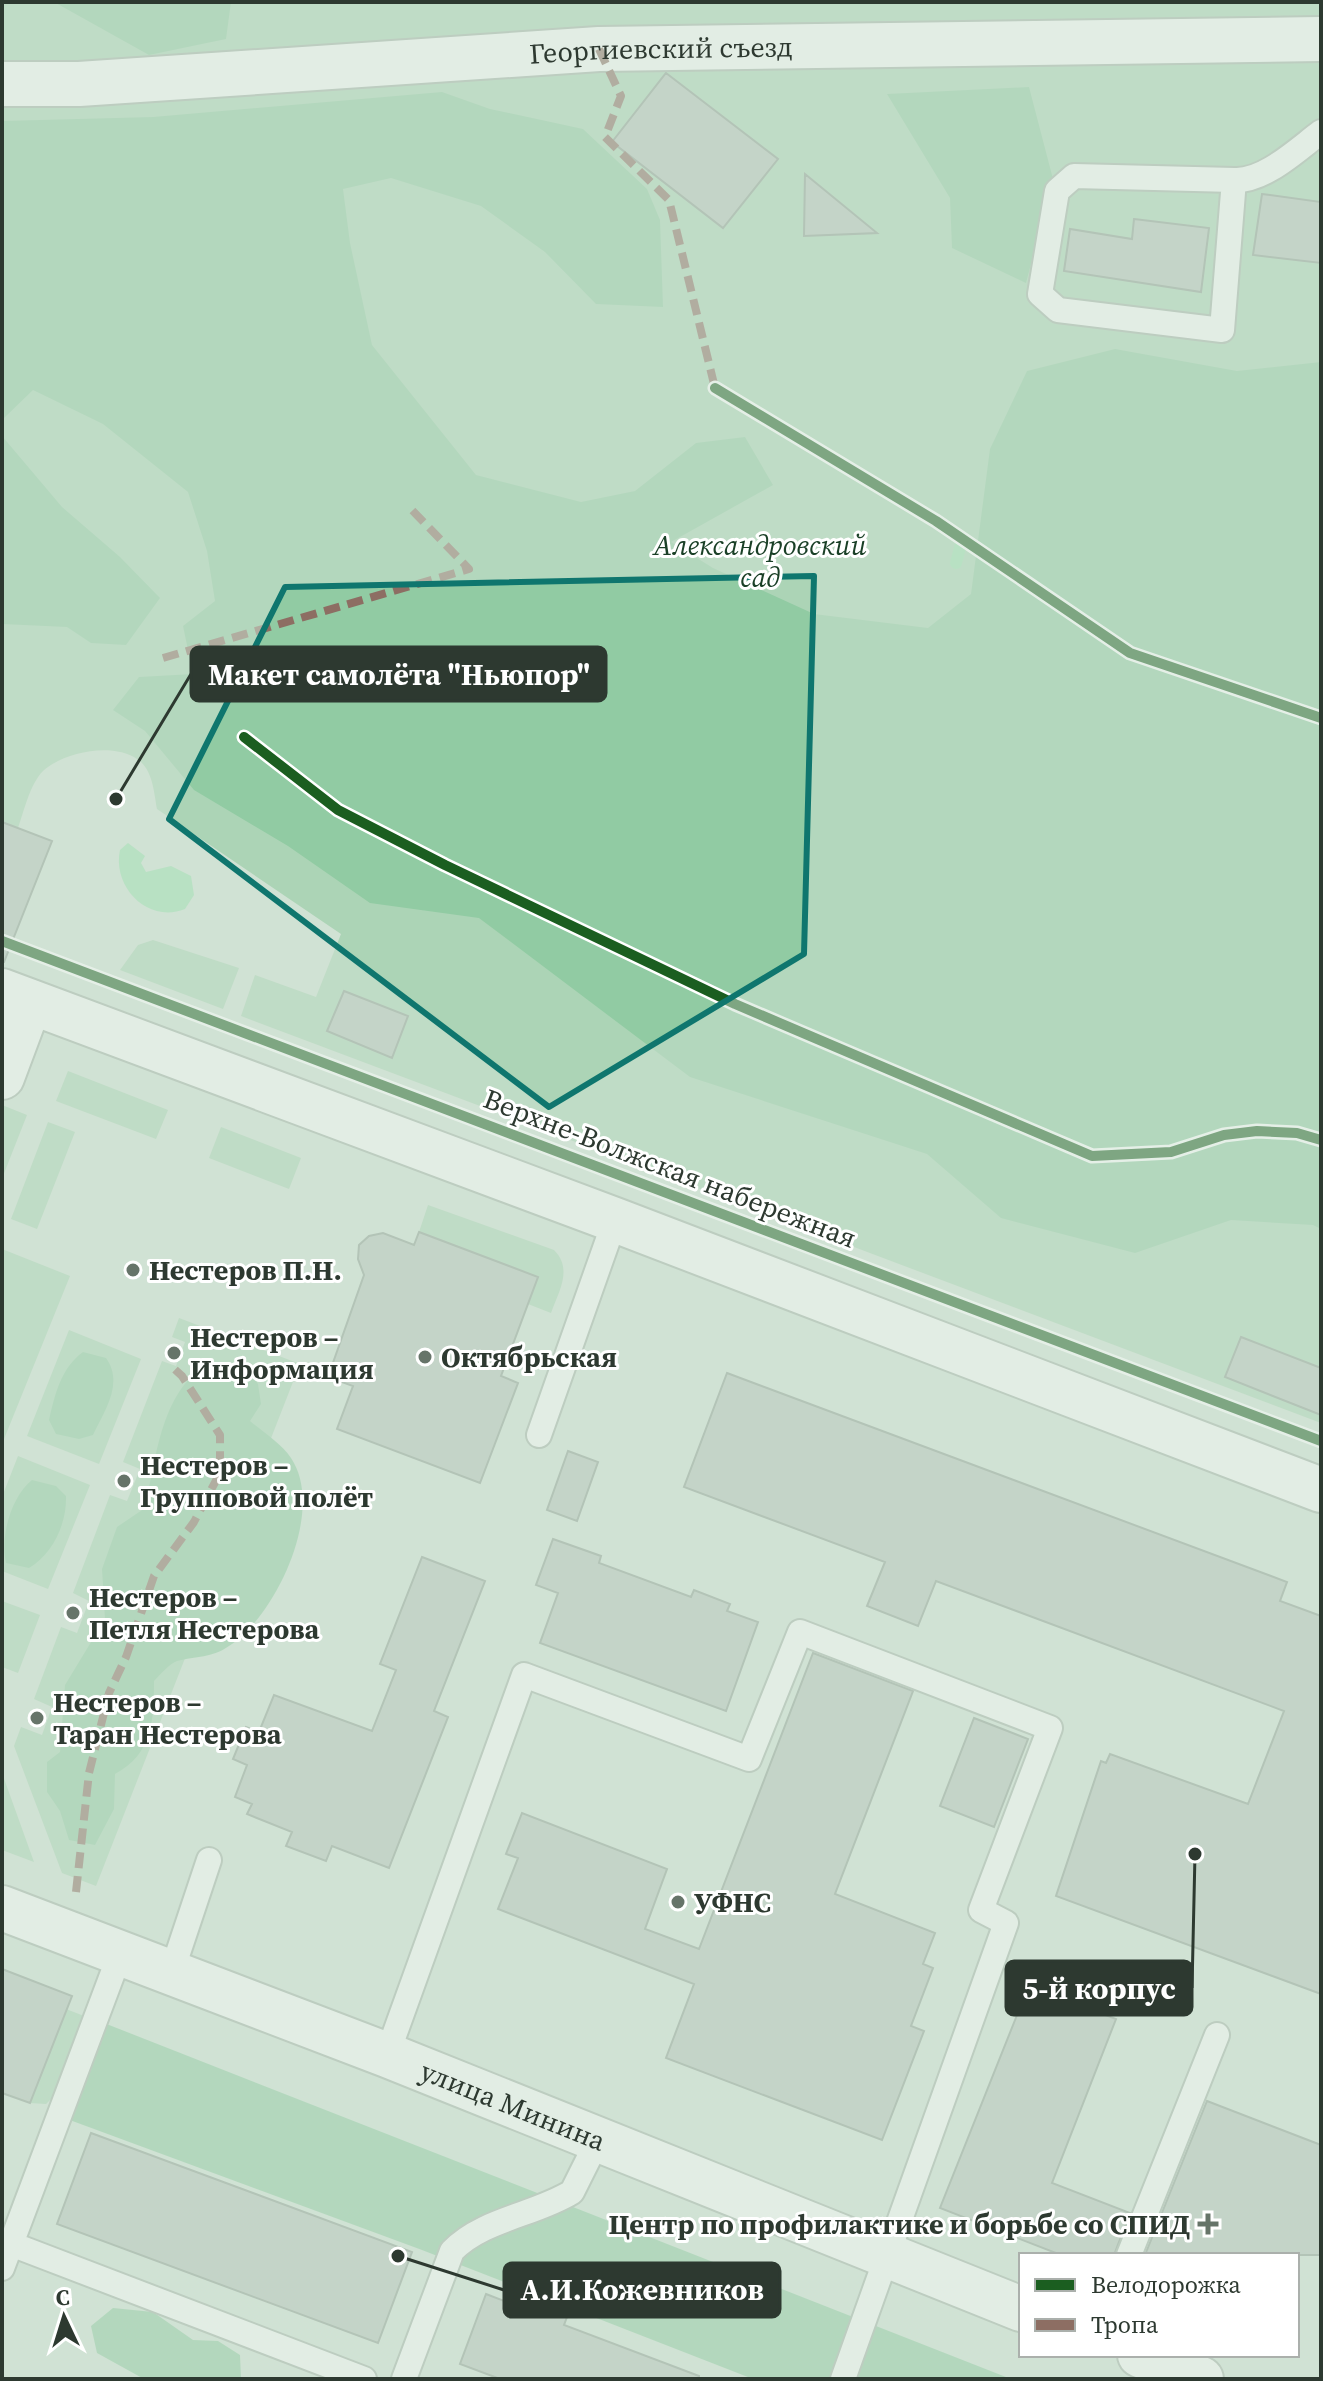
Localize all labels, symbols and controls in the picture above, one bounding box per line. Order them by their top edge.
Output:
street label: Георгиевский съезд [528,27,793,73]
park label: Александровский сад [651,526,867,596]
callout: Макет самолёта "Ньюпор" [191,647,606,701]
text: Макет самолёта "Ньюпор" [208,654,590,695]
street label: Верхне-Волжская набережная [478,1079,862,1257]
place label: Нестеров П.Н. [149,1251,342,1289]
marker: Нестеров П.Н. [124,1261,142,1279]
place label: Нестеров – Информация [190,1318,374,1388]
place label: Октябрьская [441,1338,617,1376]
marker: Нестеров – Информация [165,1344,183,1362]
marker: Октябрьская [416,1348,434,1366]
place label: Нестеров – Групповой полёт [140,1446,373,1516]
marker: Нестеров – Групповой полёт [115,1472,133,1490]
place label: Нестеров – Петля Нестерова [89,1578,320,1648]
marker: Нестеров – Петля Нестерова [64,1604,82,1622]
place label: Нестеров – Таран Нестерова [53,1683,282,1753]
marker: Нестеров – Таран Нестерова [28,1709,46,1727]
place label: УФНС [694,1883,771,1921]
marker: УФНС [669,1893,687,1911]
callout: 5-й корпус [1006,1961,1192,2015]
text: 5-й корпус [1022,1968,1176,2009]
street label: улица Минина [415,2051,612,2160]
place label: Центр по профилактике и борьбе со СПИД [608,2205,1190,2243]
marker: Центр по профилактике и борьбе со СПИД [1197,2213,1219,2235]
legend [1019,2253,1299,2357]
callout: А.И.Кожевников [504,2263,780,2317]
text: Велодорожка [1091,2268,1242,2301]
text: А.И.Кожевников [520,2269,764,2310]
north arrow [24,2277,104,2357]
text: С [55,2282,71,2312]
text: Тропа [1091,2308,1159,2341]

